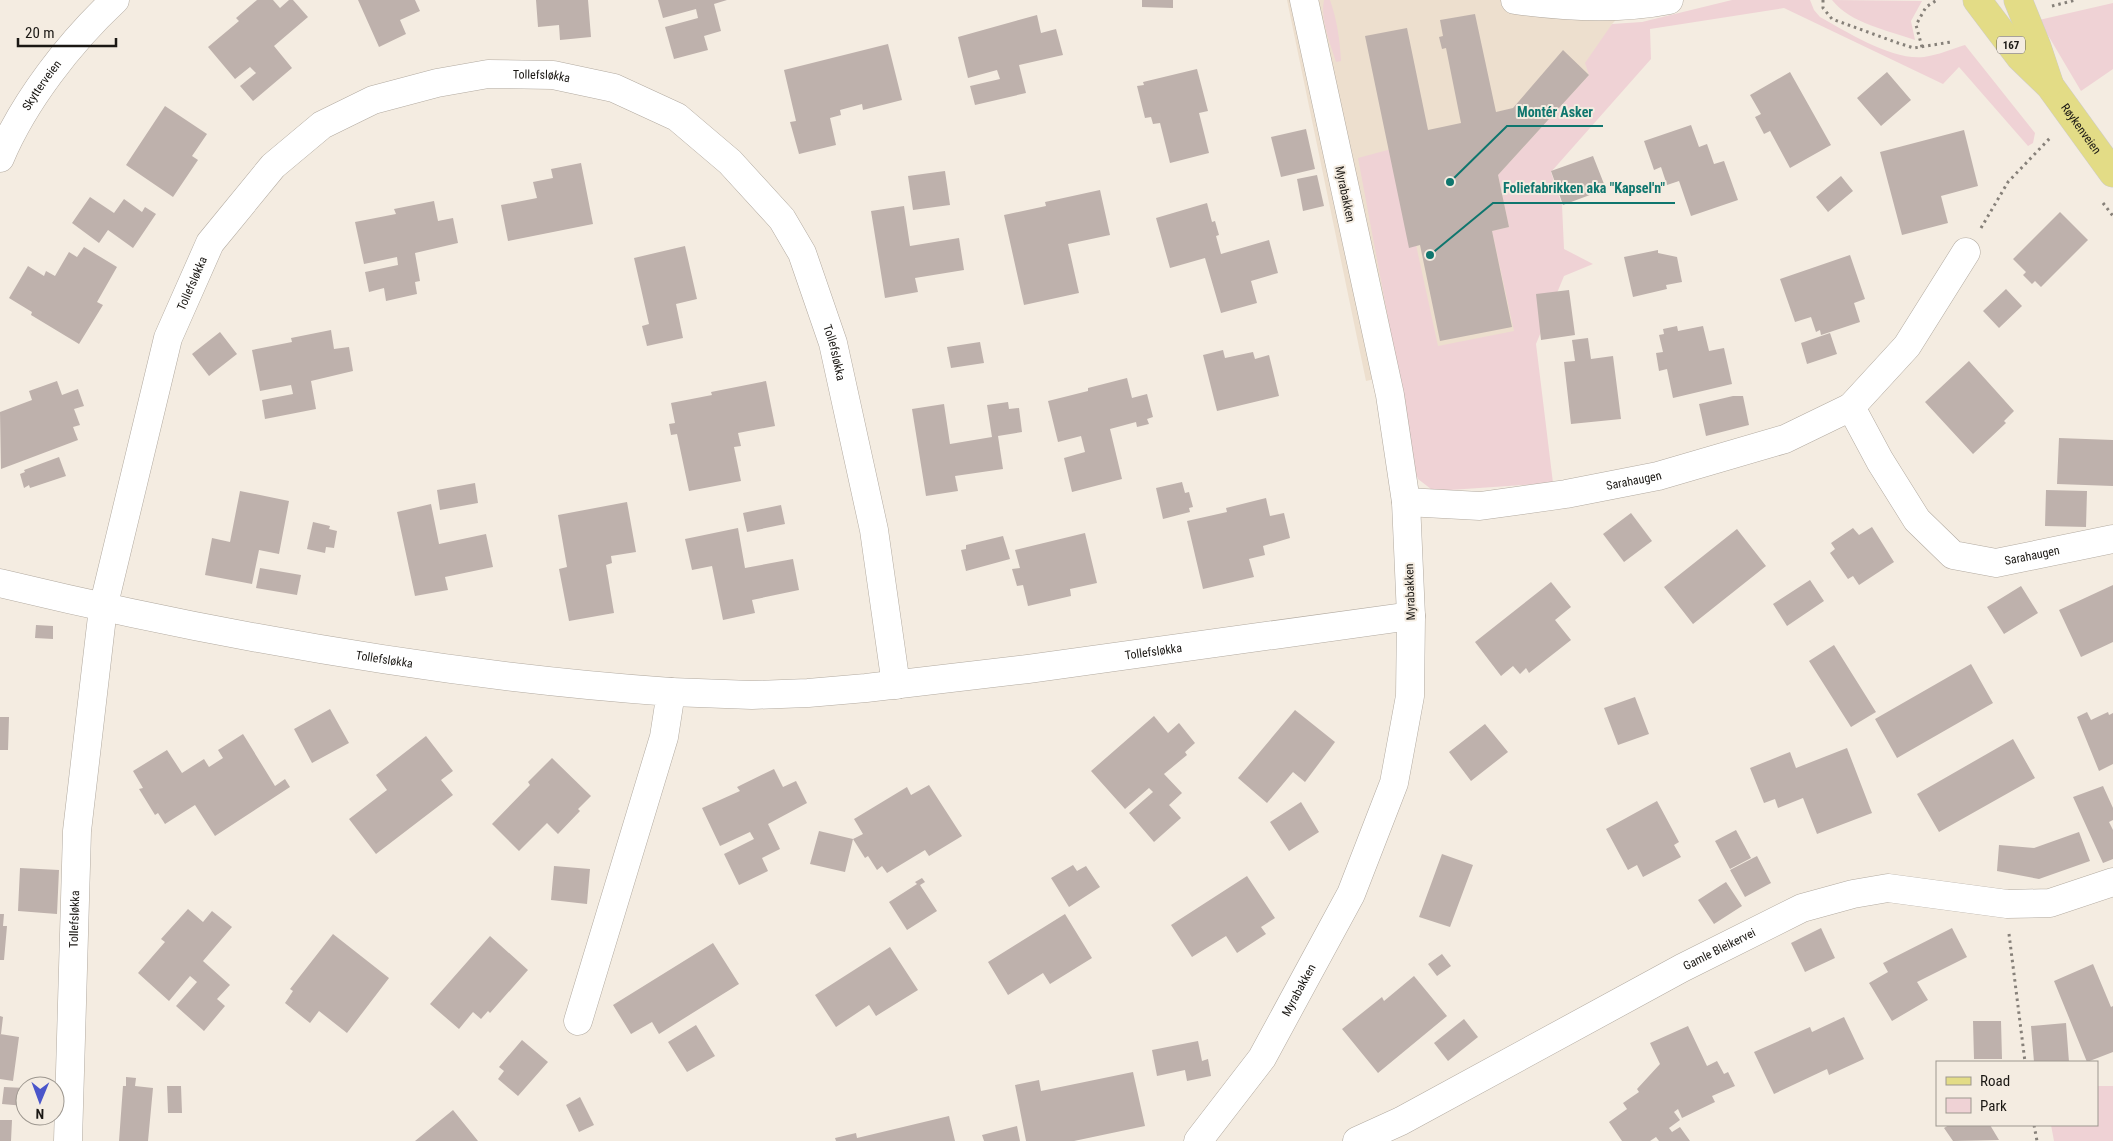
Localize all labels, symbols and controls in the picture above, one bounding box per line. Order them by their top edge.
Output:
scale bar [18,15,115,47]
text: 20 m [25,24,55,42]
road number: 167 [1997,36,2025,54]
street label: Skytterveien [19,57,64,113]
street label: Tollefsløkka [513,67,572,86]
callout: Montér Asker [1507,97,1603,126]
street label: Røykenveien [2058,101,2104,157]
text: Montér Asker [1517,104,1593,120]
street label: Myrabakken [1332,165,1358,224]
callout: Foliefabrikken aka "Kapsel'n" [1493,174,1675,203]
text: Foliefabrikken aka "Kapsel'n" [1503,180,1666,196]
street label: Tollefsløkka [174,254,210,313]
street label: Tollefsløkka [820,323,848,382]
street label: Sarahaugen [1605,468,1663,493]
street label: Sarahaugen [2003,543,2061,568]
street label: Myrabakken [1402,563,1418,621]
street label: Tollefsløkka [1124,641,1183,663]
street label: Tollefsløkka [355,648,414,671]
street label: Tollefsløkka [67,890,82,948]
street label: Gamle Bleikervei [1681,925,1758,973]
street label: Myrabakken [1279,962,1319,1019]
legend [1936,1061,2098,1126]
text: Road [1980,1072,2010,1090]
north arrow [15,1076,65,1126]
text: Park [1980,1097,2007,1115]
text: N [35,1106,44,1122]

